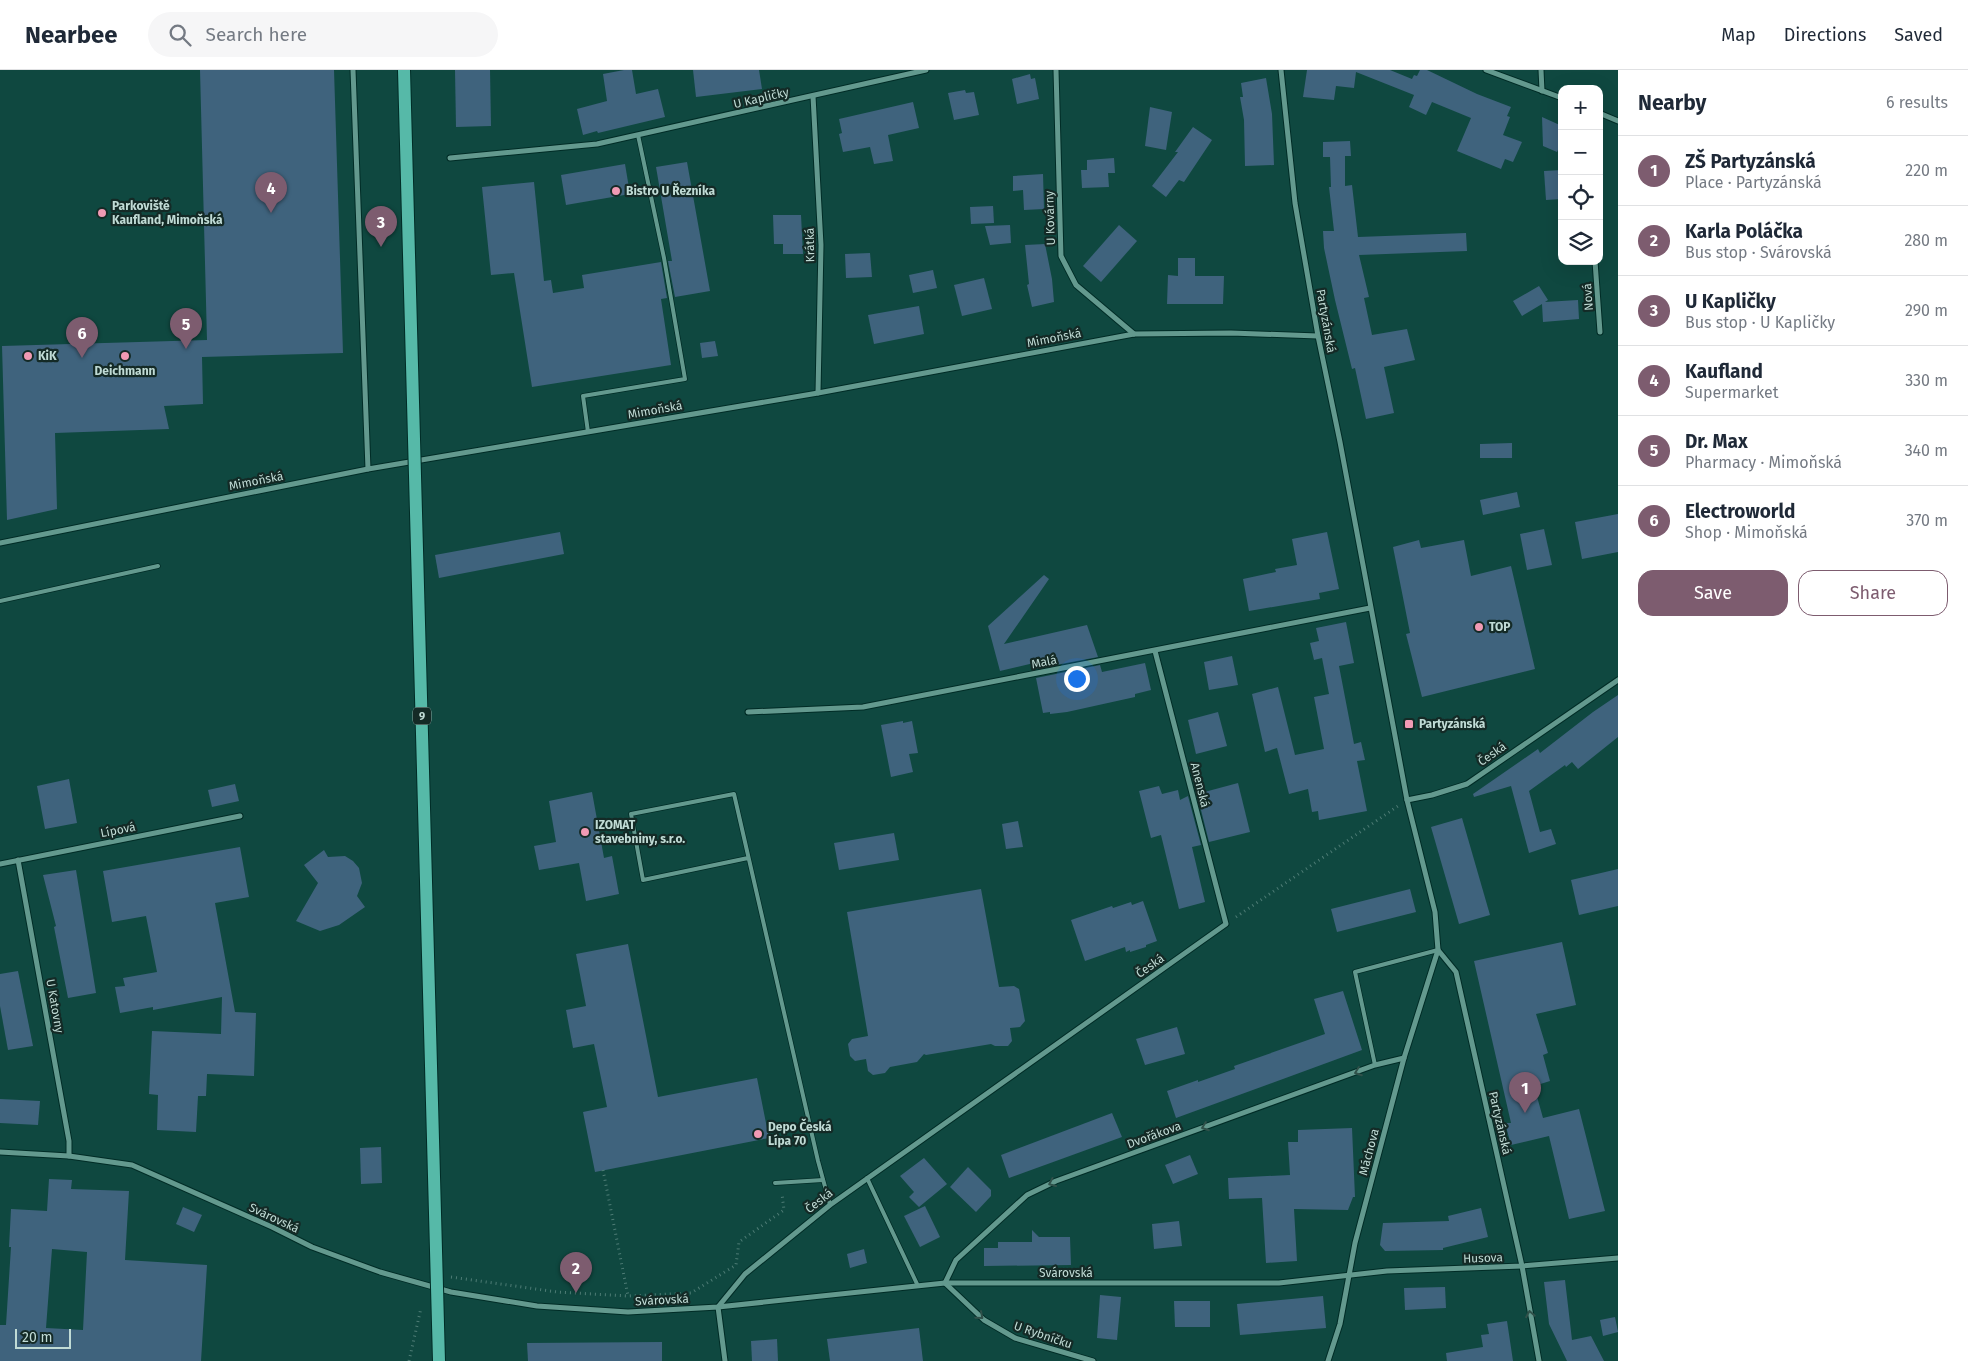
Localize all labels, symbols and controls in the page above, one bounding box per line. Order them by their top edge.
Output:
search box [148,12,498,57]
text: Nearbee [25,21,118,49]
icon: search [166,21,194,49]
text: Search here [206,23,307,46]
text: Map [1721,24,1756,46]
text: Directions [1784,24,1866,46]
text: Saved [1894,24,1943,46]
street label: U Kapličky [732,85,790,111]
map controls [1558,85,1603,265]
button: + [1558,85,1603,130]
text: Nearby [1638,90,1706,116]
text: 6 results [1886,93,1948,112]
button: − [1558,130,1603,175]
text: ZŠ Partyzánská [1685,150,1816,173]
text: 1 [1650,161,1658,180]
text: 220 m [1905,161,1948,180]
pin: 4 [255,172,287,213]
text: Place · Partyzánská [1685,173,1822,192]
button: locate [1558,175,1603,220]
place label: Bistro U Řezníka [626,183,715,198]
marker: Bistro U Řezníka [610,185,622,197]
street label: U Kovárny [1042,190,1058,246]
place label: Parkoviště Kaufland, Mimoňská [112,199,223,227]
pin: 3 [365,206,397,247]
marker: Parkoviště Kaufland, Mimoňská [96,207,108,219]
button: layers [1558,220,1603,265]
text: Karla Poláčka [1685,220,1803,243]
street label: Krátká [803,228,817,262]
text: 2 [1650,231,1658,250]
text: 280 m [1904,231,1948,250]
text: Bus stop · Svárovská [1685,243,1832,262]
street label: Nová [1580,283,1596,311]
street label: Partyzánská [1314,288,1338,354]
text: U Kapličky [1685,290,1776,313]
text: 3 [1650,301,1658,320]
text: 290 m [1905,301,1948,320]
pin: 5 [170,308,202,349]
text: Bus stop · U Kapličky [1685,313,1835,332]
pin: 6 [66,317,98,358]
street label: Mimoňská [1026,326,1082,350]
place label: KiK [38,349,57,363]
marker: KiK [22,350,34,362]
marker: Deichmann [119,350,131,362]
text: Kaufland [1685,360,1763,383]
place label: Deichmann [94,364,156,378]
text: 4 [1649,371,1659,390]
text: 330 m [1905,371,1948,390]
text: Supermarket [1685,383,1779,402]
street label: Mimoňská [627,398,683,422]
text: Dr. Max [1685,430,1748,453]
text: 5 [1650,441,1658,460]
text: 340 m [1905,441,1948,460]
text: Pharmacy · Mimoňská [1685,453,1842,472]
street label: Mimoňská [228,469,284,493]
text: Electroworld [1685,500,1795,523]
text: 6 [1649,511,1659,530]
text: 370 m [1906,511,1948,530]
text: Shop · Mimoňská [1685,523,1808,542]
button: Save [1638,570,1788,616]
button: Share [1798,570,1948,616]
place label: TOP [1489,620,1511,634]
marker: TOP [1473,621,1485,633]
street label: Malá [1030,653,1058,671]
your location [1064,666,1090,692]
road number: 9 [413,707,431,724]
place label: Partyzánská [1419,717,1486,731]
marker: Partyzánská [1403,718,1415,730]
street label: Česká [1475,739,1509,769]
street label: Anenská [1188,761,1212,809]
place label: IZOMAT stavebniny, s.r.o. [595,818,685,846]
street label: Lípová [99,820,137,840]
marker: IZOMAT stavebniny, s.r.o. [579,826,591,838]
street label: Česká [1133,951,1167,981]
street label: U Katovny [43,978,67,1034]
one-way arrow [1354,1066,1362,1076]
pin: 1 [1509,1072,1541,1113]
street label: Partyzánská [1486,1090,1514,1156]
place label: Depo Česká Lípa 70 [768,1118,832,1148]
street label: Dvořákova [1125,1119,1183,1151]
one-way arrow [1201,1121,1210,1131]
street label: Máchova [1356,1127,1382,1177]
marker: Depo Česká Lípa 70 [752,1128,764,1140]
one-way arrow [1048,1176,1057,1187]
street label: Česká [802,1185,836,1216]
street label: Svárovská [247,1200,301,1236]
street label: Husova [1463,1250,1503,1266]
pin: 2 [560,1252,592,1293]
street label: Svárovská [1039,1266,1093,1280]
street label: Svárovská [635,1292,689,1308]
one-way arrow [1526,1309,1536,1318]
one-way arrow [975,1310,984,1319]
street label: U Rybníčku [1012,1319,1074,1351]
scale bar [15,1326,71,1349]
text: 20 m [22,1329,52,1346]

